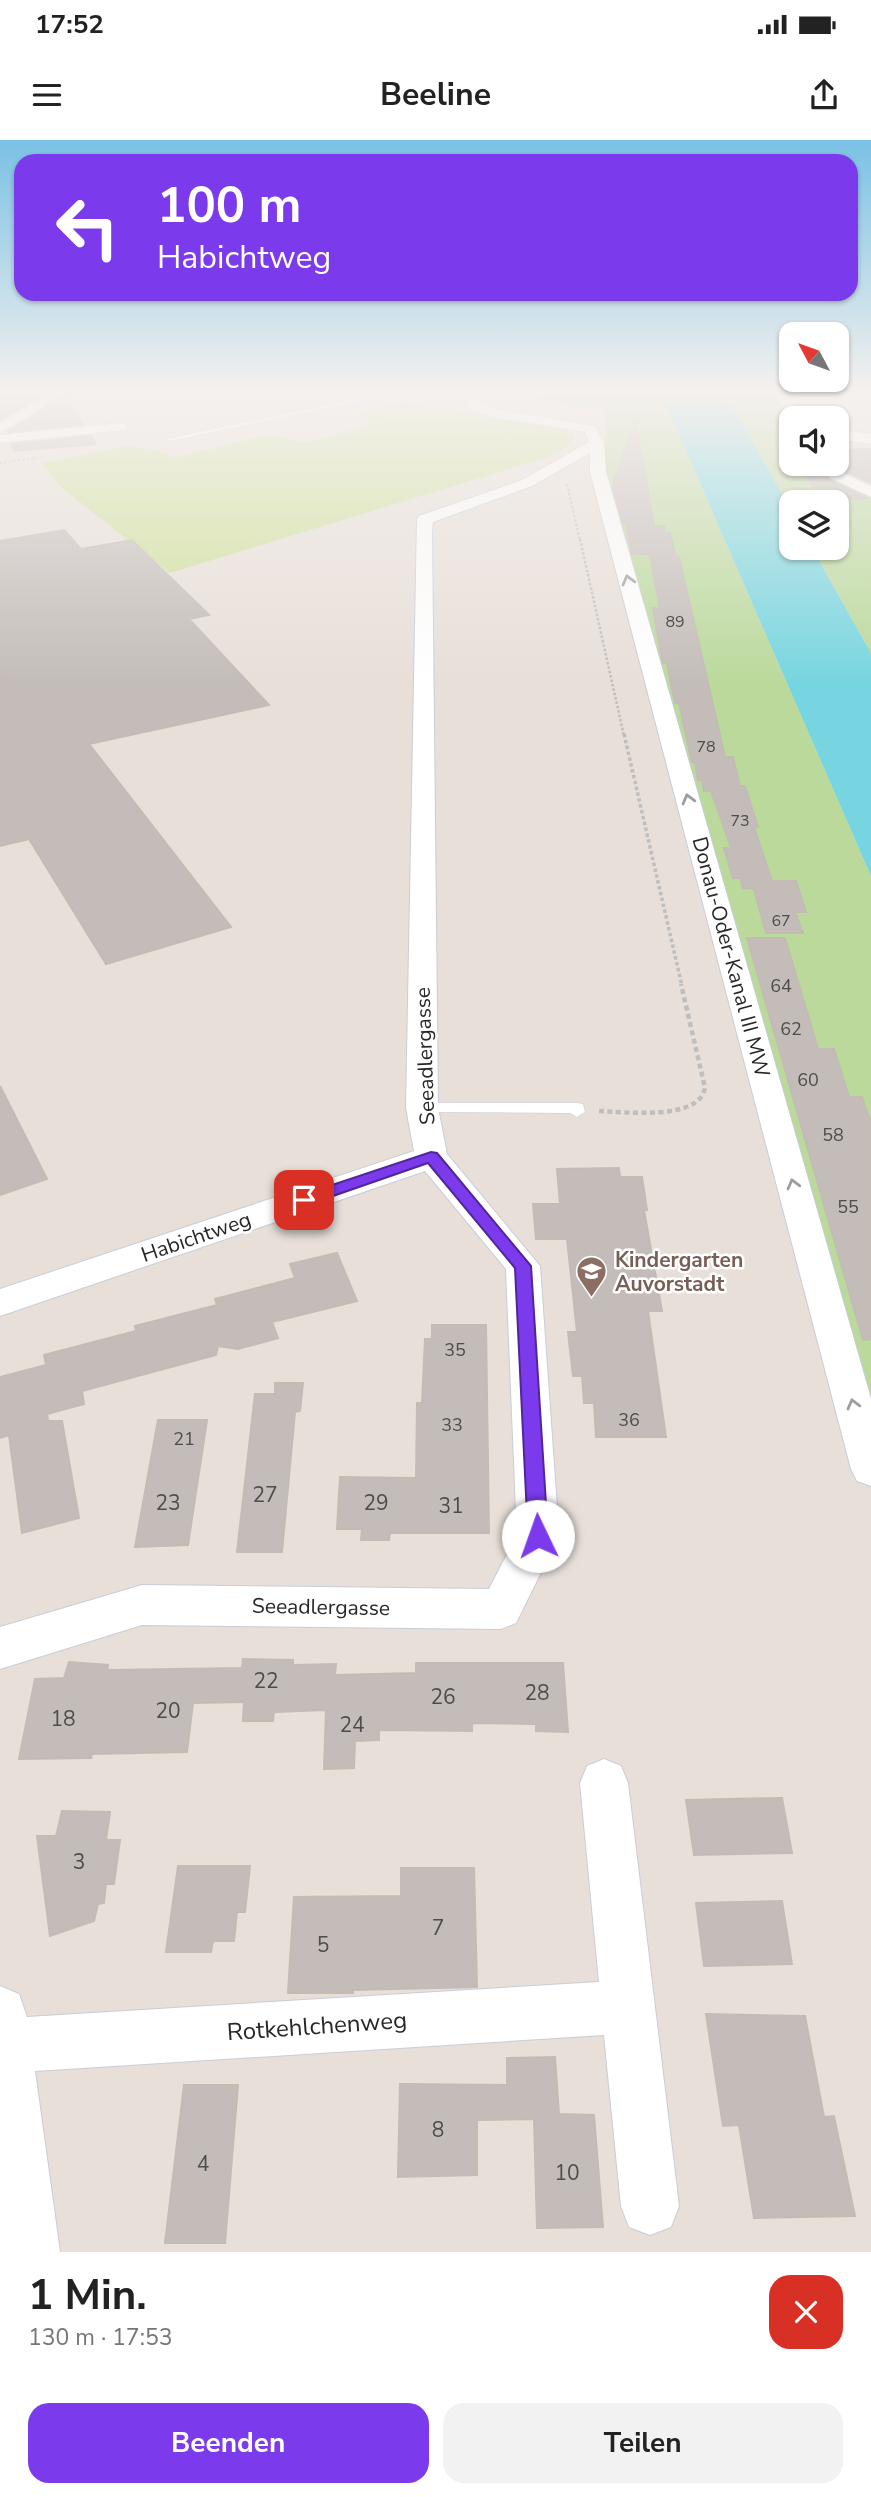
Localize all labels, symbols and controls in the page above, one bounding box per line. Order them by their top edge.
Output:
text: 17:52 [35,7,104,42]
text: Beeline [380,73,491,116]
icon: menu [28,76,66,114]
icon: share [805,76,843,114]
text: 100 m [157,172,301,239]
icon: left [42,182,133,273]
text: Habichtweg [157,236,331,279]
north arrow [779,322,849,392]
map controls [779,322,849,560]
button: sound [779,406,849,476]
button: layers [779,490,849,560]
one-way arrow [622,574,636,586]
house number: 89 [665,611,685,633]
house number: 78 [696,736,716,758]
one-way arrow [682,793,696,805]
house number: 73 [730,810,750,832]
street label: Donau-Oder-Kanal III MW [685,834,777,1080]
house number: 67 [771,910,791,932]
house number: 64 [770,974,792,998]
street label: Seeadlergasse [409,986,441,1126]
house number: 62 [780,1017,802,1041]
house number: 60 [797,1068,819,1092]
house number: 58 [822,1123,844,1147]
pin [274,1170,334,1230]
one-way arrow [787,1178,801,1190]
icon: arrive [285,1181,323,1219]
house number: 55 [837,1195,859,1219]
street label: Habichtweg [137,1205,255,1269]
place label: Kindergarten Auvorstadt [615,1246,743,1298]
school or university icon: Kindergarten Auvorstadt [575,1255,609,1299]
house number: 35 [444,1338,466,1362]
one-way arrow [847,1398,861,1410]
house number: 36 [618,1408,640,1432]
house number: 33 [441,1413,463,1437]
house number: 21 [173,1427,195,1451]
house number: 27 [252,1481,278,1509]
house number: 23 [155,1489,181,1517]
house number: 29 [363,1489,389,1517]
house number: 31 [438,1492,464,1520]
position arrow [501,1499,575,1573]
street label: Seeadlergasse [252,1592,390,1622]
house number: 22 [253,1667,279,1695]
house number: 28 [524,1679,550,1707]
house number: 26 [430,1683,456,1711]
house number: 20 [155,1697,181,1725]
house number: 18 [50,1705,76,1733]
house number: 24 [339,1711,365,1739]
house number: 3 [73,1848,85,1876]
house number: 7 [432,1914,444,1942]
house number: 5 [317,1931,329,1959]
street label: Rotkehlchenweg [226,2004,408,2048]
house number: 8 [432,2116,444,2144]
house number: 4 [197,2150,209,2178]
house number: 10 [554,2159,580,2187]
text: 1 Min. [28,2267,147,2324]
button: close [769,2275,843,2349]
text: 130 m · 17:53 [28,2322,173,2353]
button: Beenden [28,2403,429,2483]
button: Teilen [443,2403,843,2483]

